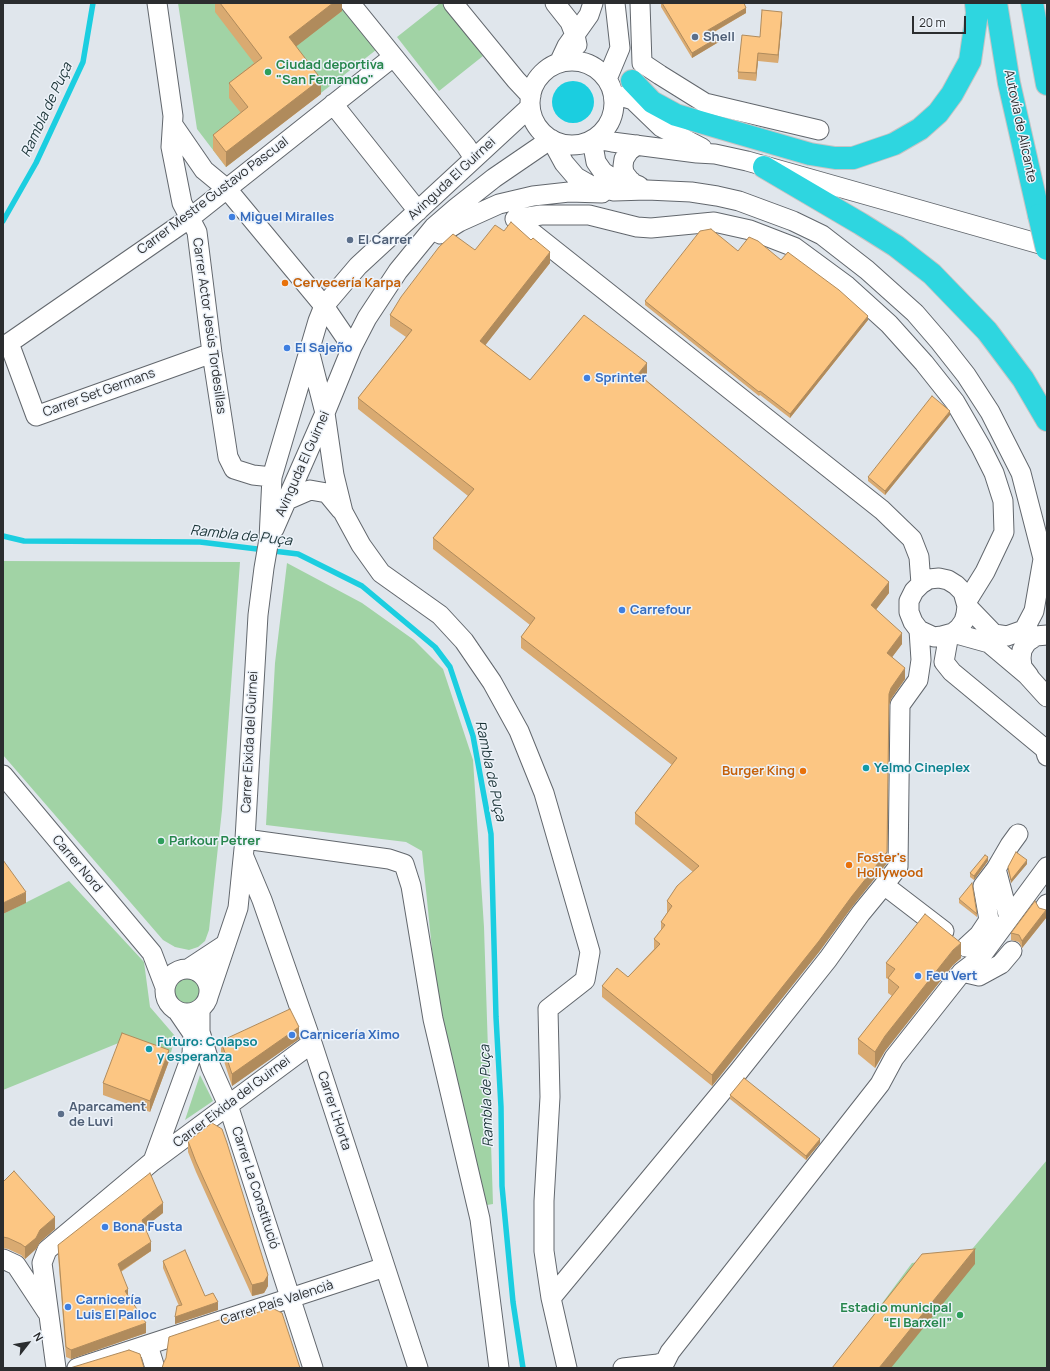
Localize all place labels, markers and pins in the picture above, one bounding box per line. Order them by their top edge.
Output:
place label: Shell [703,29,735,45]
marker: Shell [690,32,700,42]
place label: Ciudad deportiva "San Fernando" [276,57,384,88]
marker: Ciudad deportiva "San Fernando" [263,67,273,77]
place label: Miguel Miralles [240,209,334,225]
marker: Miguel Miralles [227,212,237,222]
place label: El Carrer [358,232,412,248]
marker: El Carrer [345,235,355,245]
place label: Cervecería Karpa [293,275,401,291]
marker: Cervecería Karpa [280,278,290,288]
place label: El Sajeño [295,340,353,356]
marker: El Sajeño [282,343,292,353]
place label: Sprinter [595,370,647,386]
marker: Sprinter [582,373,592,383]
place label: Carrefour [630,602,691,618]
marker: Carrefour [617,605,627,615]
place label: Yelmo Cineplex [874,760,970,776]
place label: Burger King [722,763,795,779]
marker: Yelmo Cineplex [861,763,871,773]
marker: Burger King [798,766,808,776]
place label: Parkour Petrer [169,833,260,849]
marker: Parkour Petrer [156,836,166,846]
place label: Foster's Hollywood [857,850,923,881]
marker: Foster's Hollywood [844,860,854,870]
place label: Feu Vert [926,968,977,984]
marker: Feu Vert [913,971,923,981]
place label: Carnicería Ximo [300,1027,400,1043]
marker: Carnicería Ximo [287,1030,297,1040]
place label: Futuro: Colapso y esperanza [157,1034,258,1065]
marker: Futuro: Colapso y esperanza [144,1044,154,1054]
place label: Aparcament de Luvi [69,1099,146,1130]
marker: Aparcament de Luvi [56,1109,66,1119]
place label: Bona Fusta [113,1219,183,1235]
marker: Bona Fusta [100,1222,110,1232]
place label: Carnicería Luis El Palloc [76,1292,157,1323]
place label: Estadio municipal “El Barxell” [840,1300,952,1331]
marker: Carnicería Luis El Palloc [63,1302,73,1312]
marker: Estadio municipal “El Barxell” [955,1310,965,1320]

